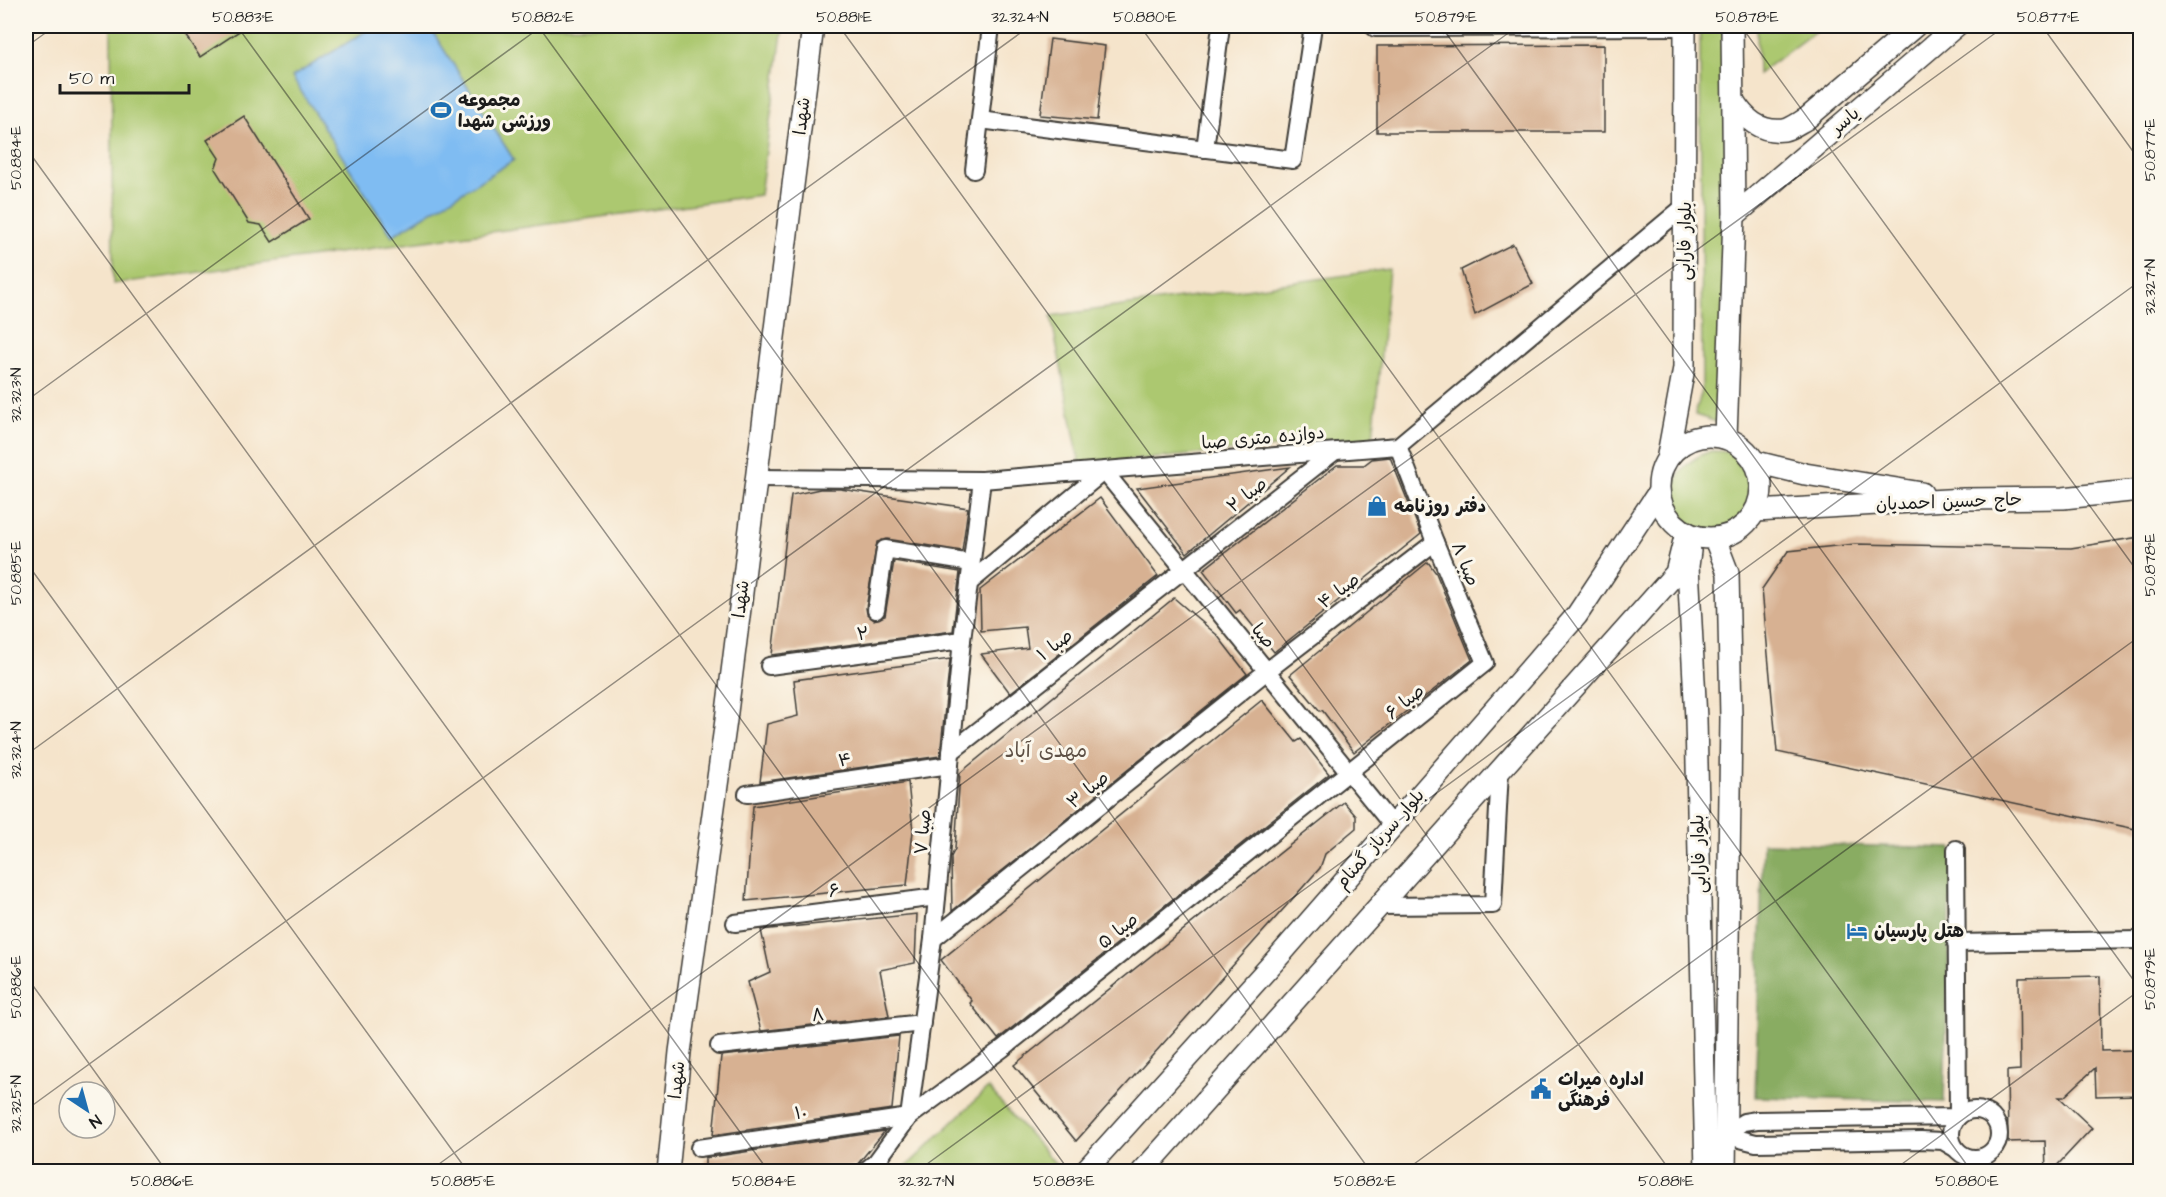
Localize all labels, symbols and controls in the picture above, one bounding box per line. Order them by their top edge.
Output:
text: 50.883°E [212,7,274,28]
text: 50.882°E [512,7,574,28]
text: 50.881°E [816,7,872,28]
text: 32.324°N [991,7,1049,28]
text: 50.880°E [1113,7,1177,28]
text: 50.879°E [1415,7,1477,28]
text: 50.878°E [1715,7,1779,28]
text: 50.877°E [2017,7,2079,28]
scale bar [60,57,189,95]
text: 50 m [69,66,114,91]
place label: مجموعه ورزشی شهدا [458,88,551,134]
street label: شهدا [787,96,817,136]
sports icon: مجموعه ورزشی شهدا [429,98,453,122]
street label: یاسر [1823,101,1865,142]
text: 50.877°E [2140,119,2161,181]
text: 50.884°E [6,126,27,190]
street label: بلوار فارابی [1672,201,1698,281]
text: 32.327°N [2140,259,2161,315]
text: 32.323°N [6,368,27,422]
street label: دوازده متری صبا [1201,420,1325,456]
street label: صبا ۲ [1222,471,1272,519]
street label: حاج حسین احمدیان [1875,487,2023,517]
shop icon: دفتر روزنامه [1365,494,1389,518]
place label: دفتر روزنامه [1394,494,1486,519]
text: 50.878°E [2140,533,2161,597]
street label: صبا ۸ [1445,538,1485,590]
text: 50.885°E [6,541,27,605]
street label: صبا ۴ [1313,567,1365,615]
street label: شهدا [726,579,756,619]
street label: صبا [1245,618,1281,654]
street label: ۲ [855,621,871,647]
street label: صبا ۱ [1032,623,1078,667]
street label: صبا ۶ [1380,679,1430,725]
text: 32.324°N [6,721,27,779]
district label: مهدی آباد [1005,737,1087,765]
street label: ۴ [837,747,853,773]
street label: صبا ۳ [1062,765,1114,815]
street label: بلوار سرباز گمنام [1330,784,1431,895]
street label: صبا ۷ [909,808,937,856]
street label: بلوار فارابی [1685,814,1713,894]
street label: ۶ [827,878,841,904]
street label: صبا ۵ [1093,907,1143,955]
hotel icon: هتل پارسیان [1845,919,1869,943]
place label: هتل پارسیان [1874,919,1964,944]
text: 50.879°E [2140,948,2161,1010]
text: 50.886°E [6,955,27,1019]
street label: ۸ [810,1002,826,1028]
street label: شهدا [663,1060,691,1100]
place label: اداره میراث فرهنگی [1558,1067,1644,1113]
text: 32.325°N [6,1075,27,1133]
public building icon: اداره میراث فرهنگی [1529,1077,1553,1101]
north arrow [57,1080,117,1140]
street label: ۱۰ [793,1100,809,1126]
text: N [85,1109,106,1133]
text: 50.886°E [130,1171,194,1192]
text: 50.885°E [431,1171,495,1192]
text: 50.884°E [732,1171,796,1192]
text: 32.327°N [898,1171,954,1192]
text: 50.883°E [1033,1171,1095,1192]
text: 50.882°E [1334,1171,1396,1192]
text: 50.881°E [1638,1171,1694,1192]
text: 50.880°E [1935,1171,1999,1192]

